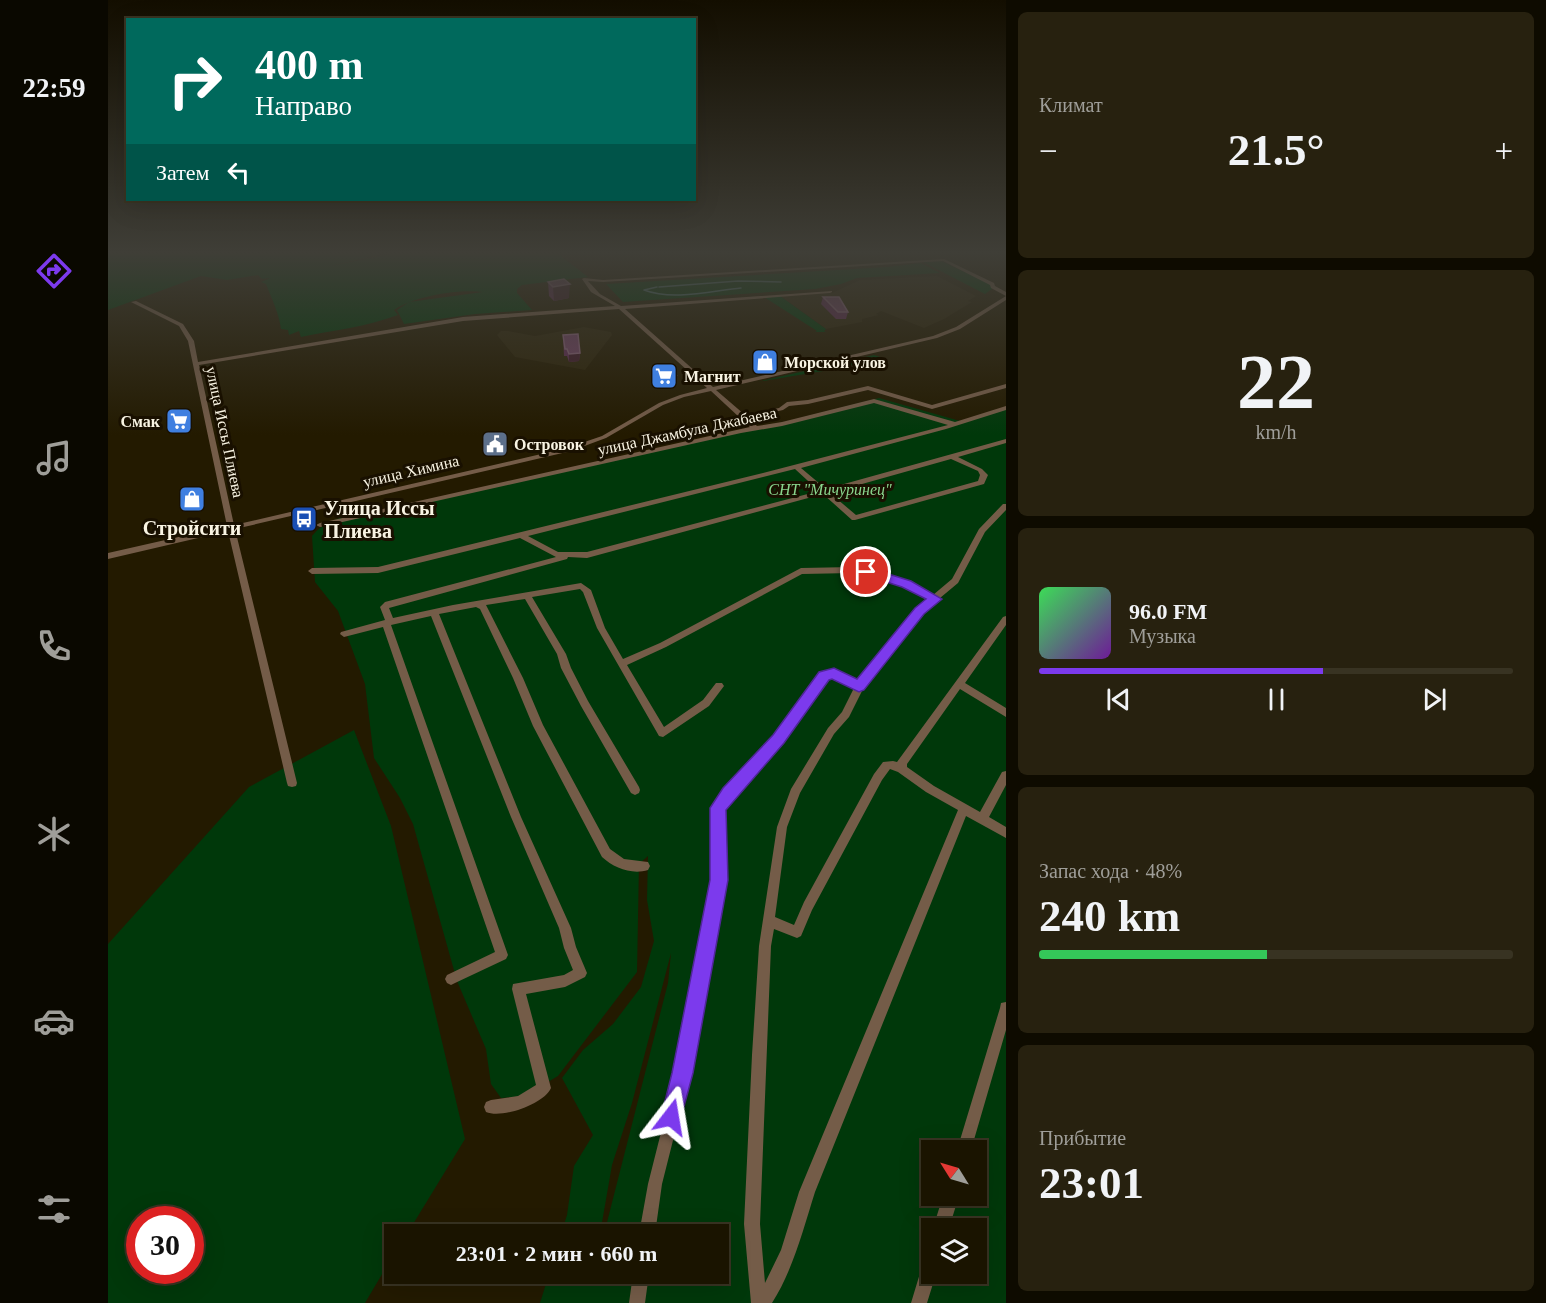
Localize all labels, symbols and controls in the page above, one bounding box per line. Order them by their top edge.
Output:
icon: right [156,42,234,120]
text: 400 m [255,42,364,88]
text: 22:59 [23,73,86,103]
text: Направо [255,91,352,121]
text: Климат [1039,94,1103,116]
text: 21.5° [1228,125,1324,175]
text: − [1039,133,1058,169]
text: + [1494,133,1513,169]
icon: left [222,156,255,189]
text: Затем [156,160,210,185]
icon: directions [33,250,75,292]
text: 22 [1237,338,1315,425]
shop icon: Морской улов [750,347,780,377]
place label: Морской улов [784,354,886,372]
supermarket icon: Магнит [649,361,679,391]
street label: улица Иссы Плиева [202,365,247,499]
place label: Магнит [684,368,741,385]
street label: улица Джамбула Джабаева [596,404,778,459]
supermarket icon: Смак [164,406,194,436]
place label: Смак [120,413,161,430]
text: km/h [1255,421,1297,443]
public building icon: Островок [480,429,510,459]
place label: Островок [514,436,585,454]
icon: music [33,437,75,479]
street label: улица Химина [361,452,461,491]
park label: СНТ "Мичуринец" [768,481,892,499]
shop icon: Стройсити [177,484,207,514]
place label: Улица Иссы Плиева [324,497,435,542]
bus stop icon: Улица Иссы Плиева [289,504,319,534]
place label: Стройсити [143,517,241,540]
pin [840,546,891,597]
icon: arrive [849,555,882,588]
text: 96.0 FM [1129,599,1207,624]
icon: phone [33,625,75,667]
text: Музыка [1129,625,1196,647]
icon: previous [1102,683,1135,716]
icon: pause [1260,683,1293,716]
icon: next [1418,683,1451,716]
icon: climate [33,813,75,855]
text: Запас хода · 48% [1039,860,1182,882]
text: 240 km [1039,891,1180,941]
icon: car [33,1000,75,1042]
position arrow [639,1085,703,1149]
text: Прибытие [1039,1127,1126,1149]
north arrow [921,1140,987,1206]
map controls [921,1140,987,1284]
text: 23:01 [1039,1158,1144,1208]
icon: filters [33,1188,75,1230]
speed limit sign: 30 [126,1206,204,1284]
button: layers [921,1218,987,1284]
text: 23:01 · 2 мин · 660 m [456,1241,657,1266]

